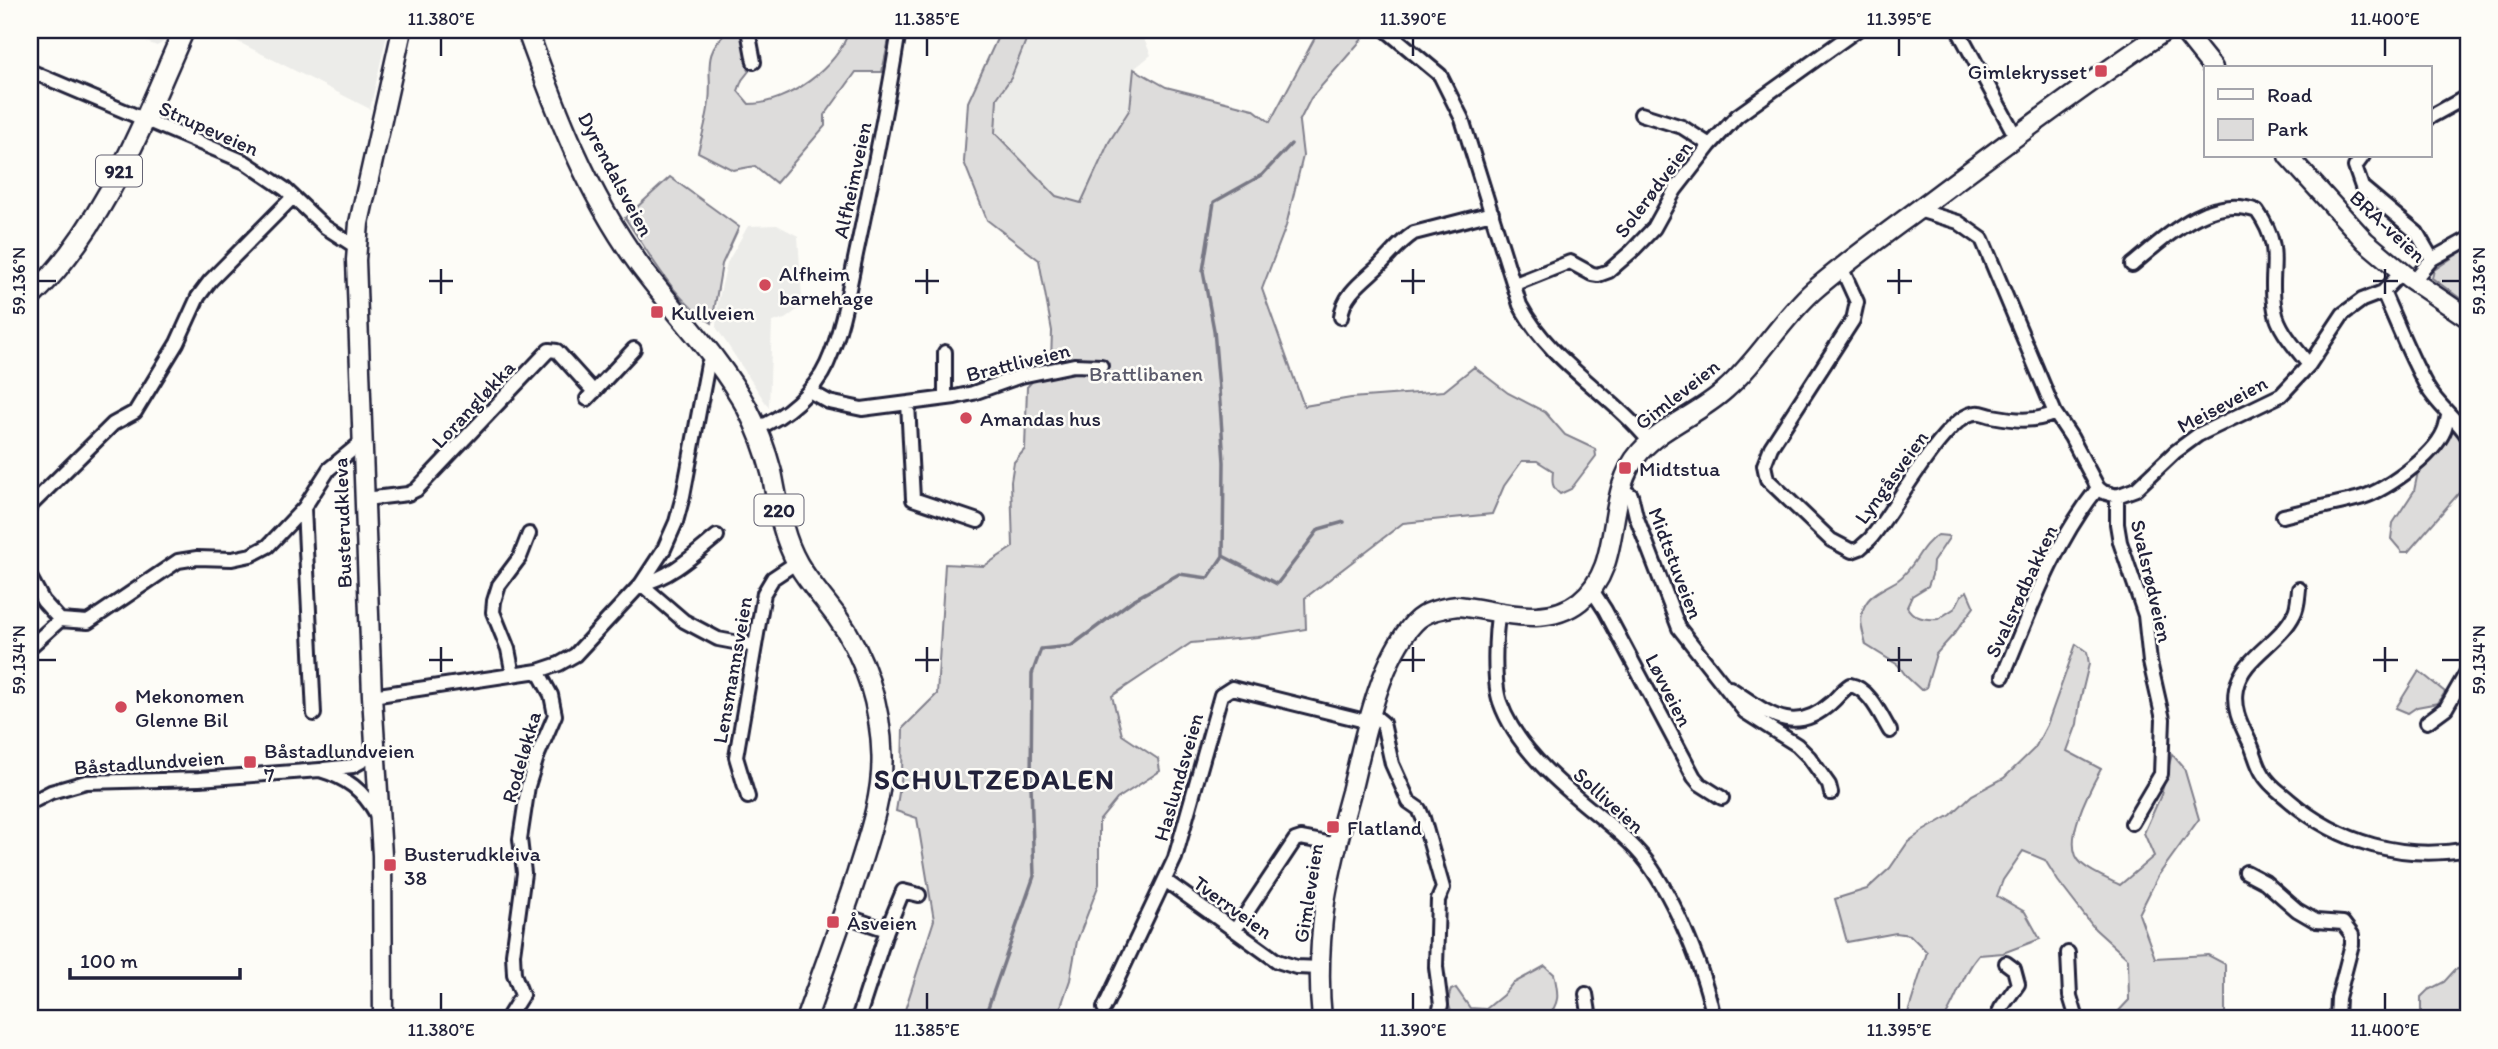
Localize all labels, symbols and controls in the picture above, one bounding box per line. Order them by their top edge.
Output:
text: 11.380°E [407,8,475,30]
text: 11.385°E [894,8,960,30]
text: 11.390°E [1380,8,1446,30]
text: 11.395°E [1866,8,1932,30]
text: 11.400°E [2350,8,2420,30]
place label: Gimlekrysset [1968,59,2087,84]
marker: Gimlekrysset [2093,63,2109,79]
legend [2204,66,2432,158]
text: Road [2267,82,2313,107]
street label: Strupeveien [155,95,263,161]
street label: Dyrendalsveien [573,108,659,240]
text: Park [2267,116,2309,141]
street label: Alfheimveien [827,119,877,241]
street label: Solerødveien [1608,136,1698,242]
road number: 921 [96,155,142,186]
street label: BRA-veien [2345,185,2431,267]
text: 59.136°N [8,247,30,315]
text: 59.136°N [2468,247,2490,315]
place label: Alfheim barnehage [779,261,874,310]
marker: Alfheim barnehage [757,277,773,293]
place label: Kullveien [671,300,755,325]
marker: Kullveien [649,304,665,320]
street label: Brattliveien [963,337,1073,387]
street label: Gimleveien [1630,353,1724,435]
street label: Lorangløkka [426,355,520,453]
park label: Brattlibanen [1089,361,1203,386]
street label: Meiseveien [2173,370,2271,438]
place label: Amandas hus [980,406,1101,431]
marker: Amandas hus [958,410,974,426]
street label: Lyngåsveien [1849,425,1933,529]
place label: Midtstua [1639,456,1720,481]
street label: Busterudkleva [327,457,357,589]
marker: Midtstua [1617,460,1633,476]
road number: 220 [754,495,804,526]
street label: Midtstuveien [1643,504,1709,622]
street label: Svalsrødveien [2126,517,2178,645]
street label: Svalsrødbakken [1979,521,2063,661]
street label: Lensmannsveien [707,595,757,745]
text: 59.134°N [8,625,30,695]
text: 59.134°N [2468,625,2490,695]
street label: Løvveien [1640,649,1698,731]
place label: Mekonomen Glenne Bil [135,683,245,732]
marker: Mekonomen Glenne Bil [113,699,129,715]
street label: Rodeløkka [496,708,546,806]
street label: Haslundsveien [1148,710,1208,844]
place label: Båstadlundveien 7 [264,738,415,787]
street label: Båstadlundveien [73,744,225,780]
marker: Båstadlundveien 7 [242,754,258,770]
district label: SCHULTZEDALEN [874,762,1116,796]
street label: Solliveien [1568,762,1650,838]
place label: Flatland [1347,815,1422,840]
marker: Flatland [1325,819,1341,835]
place label: Busterudkleiva 38 [404,841,541,890]
street label: Gimleveien [1288,841,1328,945]
marker: Busterudkleiva 38 [382,857,398,873]
street label: Tverrveien [1188,870,1278,944]
place label: Åsveien [847,910,917,935]
marker: Åsveien [825,914,841,930]
scale bar [70,937,240,981]
text: 100 m [80,948,138,973]
text: 11.380°E [407,1019,475,1041]
text: 11.385°E [894,1019,960,1041]
text: 11.390°E [1380,1019,1446,1041]
text: 11.395°E [1866,1019,1932,1041]
text: 11.400°E [2350,1019,2420,1041]

